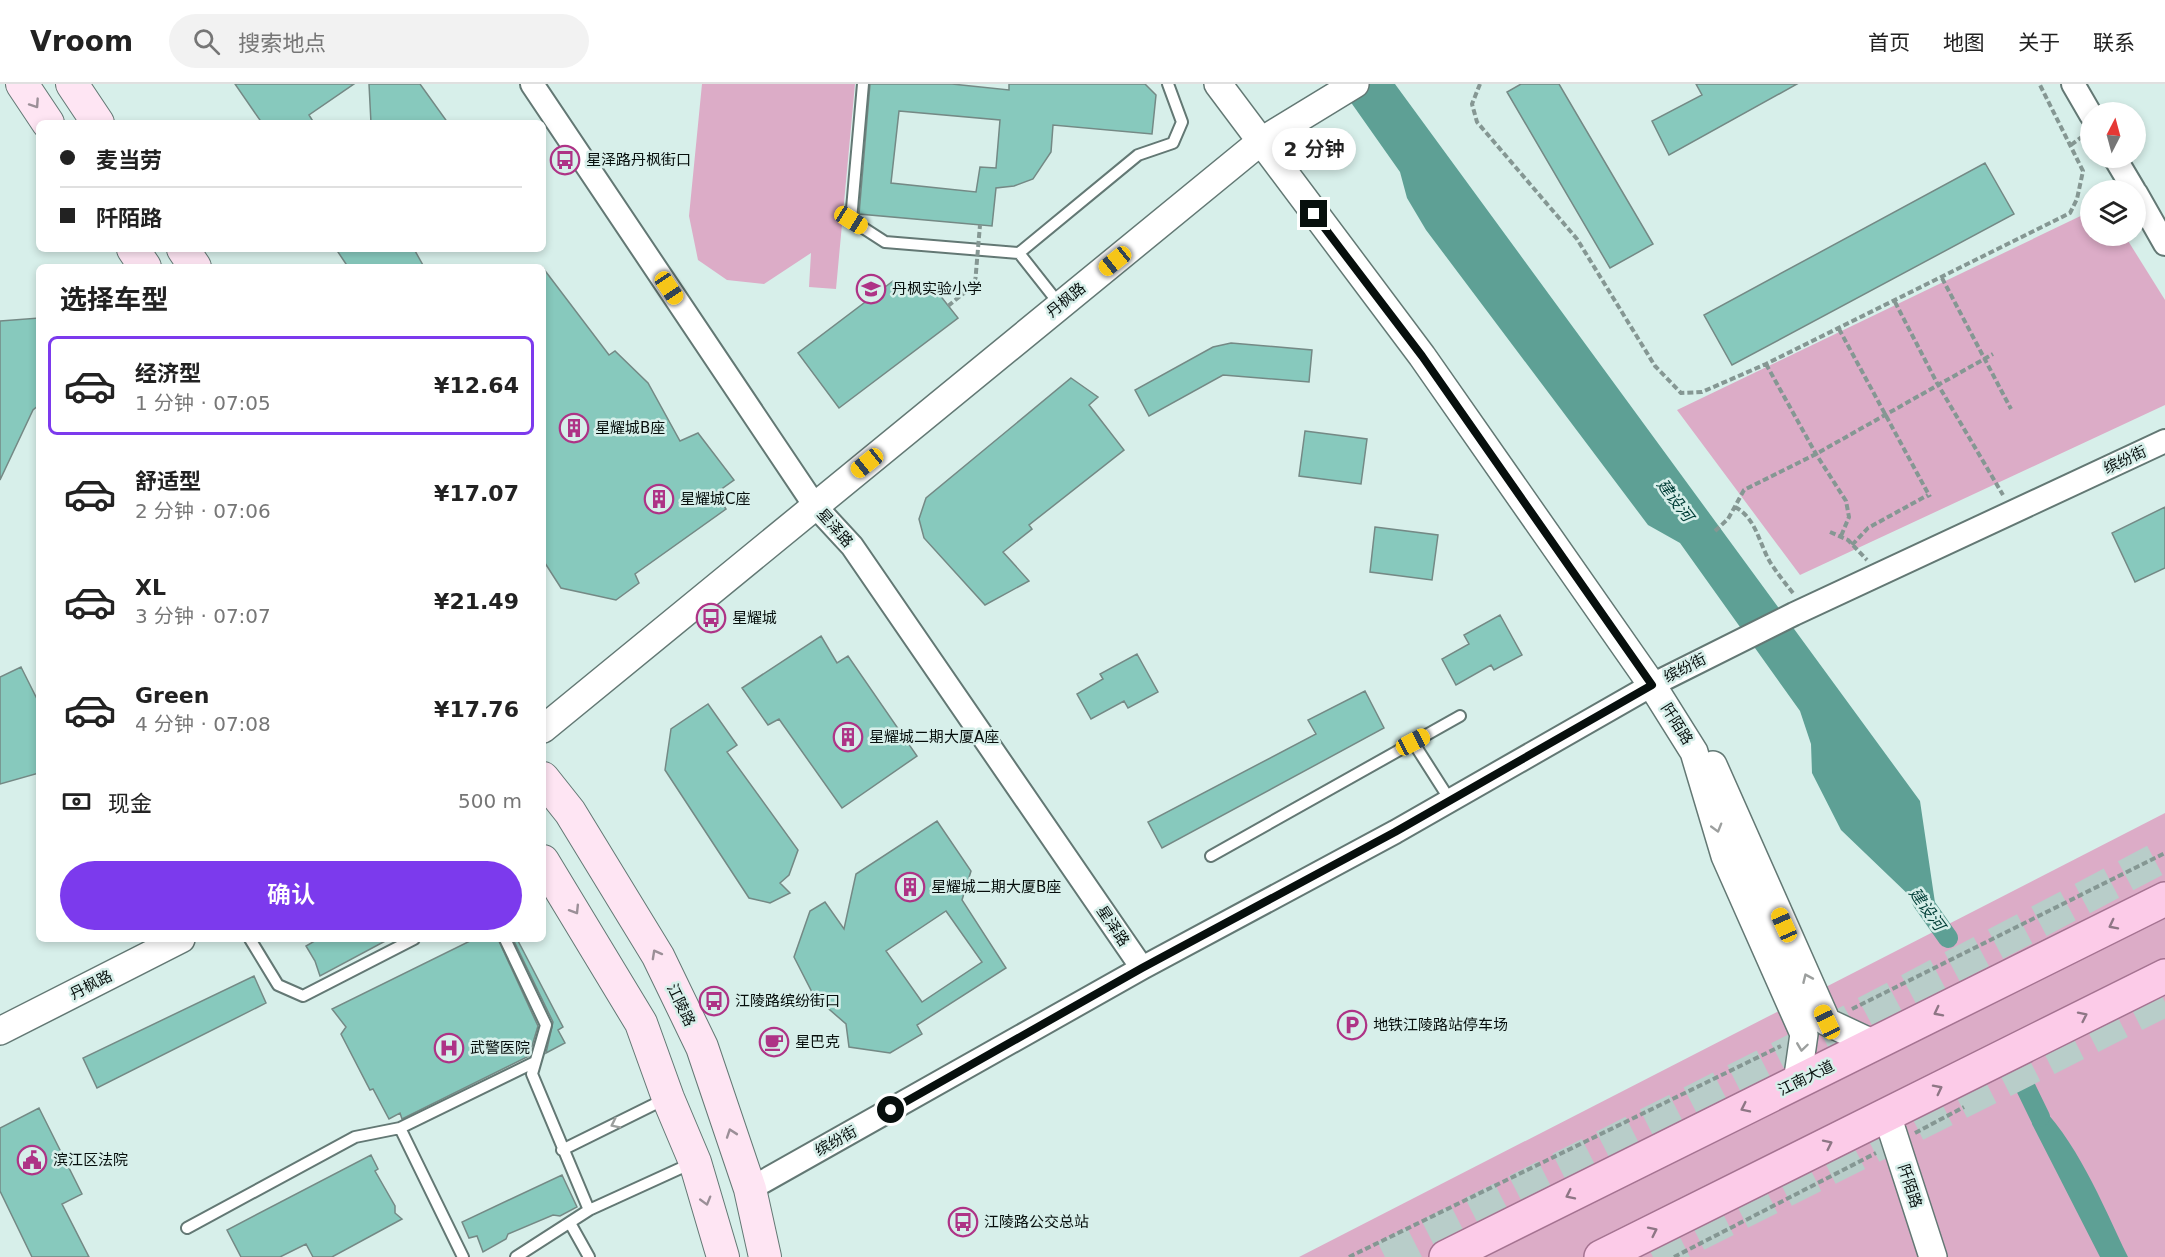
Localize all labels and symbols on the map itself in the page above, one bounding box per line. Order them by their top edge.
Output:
one-way arrow [28,97,39,108]
north arrow [2080,102,2146,168]
callout: 2 分钟 [1272,127,1356,169]
bus stop icon: 星泽路丹枫街口 [549,144,581,176]
place label: 星泽路丹枫街口 [586,151,691,169]
route end [1300,200,1327,227]
car [831,203,871,237]
car [1095,243,1135,279]
car [651,268,687,308]
school or university icon: 丹枫实验小学 [855,273,887,305]
street label: 丹枫路 [1043,279,1089,321]
place label: 丹枫实验小学 [892,280,982,298]
building icon: 星耀城B座 [558,412,590,444]
place label: 星耀城B座 [595,419,665,437]
street label: 缤纷街 [2101,442,2149,478]
car [847,445,887,481]
water label: 建设河 [1653,475,1699,527]
building icon: 星耀城C座 [643,483,675,515]
place label: 星耀城C座 [680,490,750,508]
street label: 星泽路 [813,505,857,551]
bus stop icon: 星耀城 [695,602,727,634]
place label: 星耀城 [732,609,777,627]
street label: 缤纷街 [1661,650,1709,686]
street label: 阡陌路 [1657,700,1697,748]
building icon: 星耀城二期大厦A座 [832,721,864,753]
car [1393,726,1433,758]
place label: 星耀城二期大厦A座 [869,728,999,746]
one-way arrow [1710,822,1722,833]
building icon: 星耀城二期大厦B座 [894,871,926,903]
place label: 星耀城二期大厦B座 [931,878,1061,896]
water label: 建设河 [1905,884,1951,936]
street label: 星泽路 [1093,902,1133,950]
one-way arrow [567,904,579,914]
car [1768,905,1800,945]
one-way arrow [2108,917,2119,929]
one-way arrow [652,950,663,960]
street label: 丹枫路 [67,967,115,1003]
one-way arrow [1802,973,1814,984]
street label: 江陵路 [663,981,699,1029]
bus stop icon: 江陵路缤纷街口 [698,985,730,1017]
place label: 江陵路缤纷街口 [735,992,840,1010]
car [1811,1002,1843,1042]
one-way arrow [1934,1005,1945,1016]
parking icon: 地铁江陵路站停车场 [1336,1009,1368,1041]
one-way arrow [2077,1012,2088,1024]
place label: 地铁江陵路站停车场 [1373,1016,1508,1034]
cafe icon: 星巴克 [758,1026,790,1058]
hospital icon: 武警医院 [433,1032,465,1064]
place label: 星巴克 [795,1033,840,1051]
place label: 武警医院 [470,1039,530,1057]
one-way arrow [1797,1042,1809,1052]
street label: 江南大道 [1775,1057,1837,1099]
one-way arrow [1932,1085,1942,1096]
route start [877,1096,904,1123]
one-way arrow [1740,1101,1751,1113]
one-way arrow [611,1116,622,1128]
street label: 缤纷街 [812,1122,860,1160]
one-way arrow [726,1128,738,1139]
one-way arrow [1822,1140,1832,1151]
public building icon: 滨江区法院 [16,1144,48,1176]
place label: 滨江区法院 [53,1151,128,1169]
street label: 阡陌路 [1894,1162,1926,1210]
one-way arrow [1566,1188,1577,1199]
one-way arrow [699,1195,711,1206]
bus stop icon: 江陵路公交总站 [947,1206,979,1238]
place label: 江陵路公交总站 [984,1213,1089,1231]
one-way arrow [1647,1227,1658,1238]

